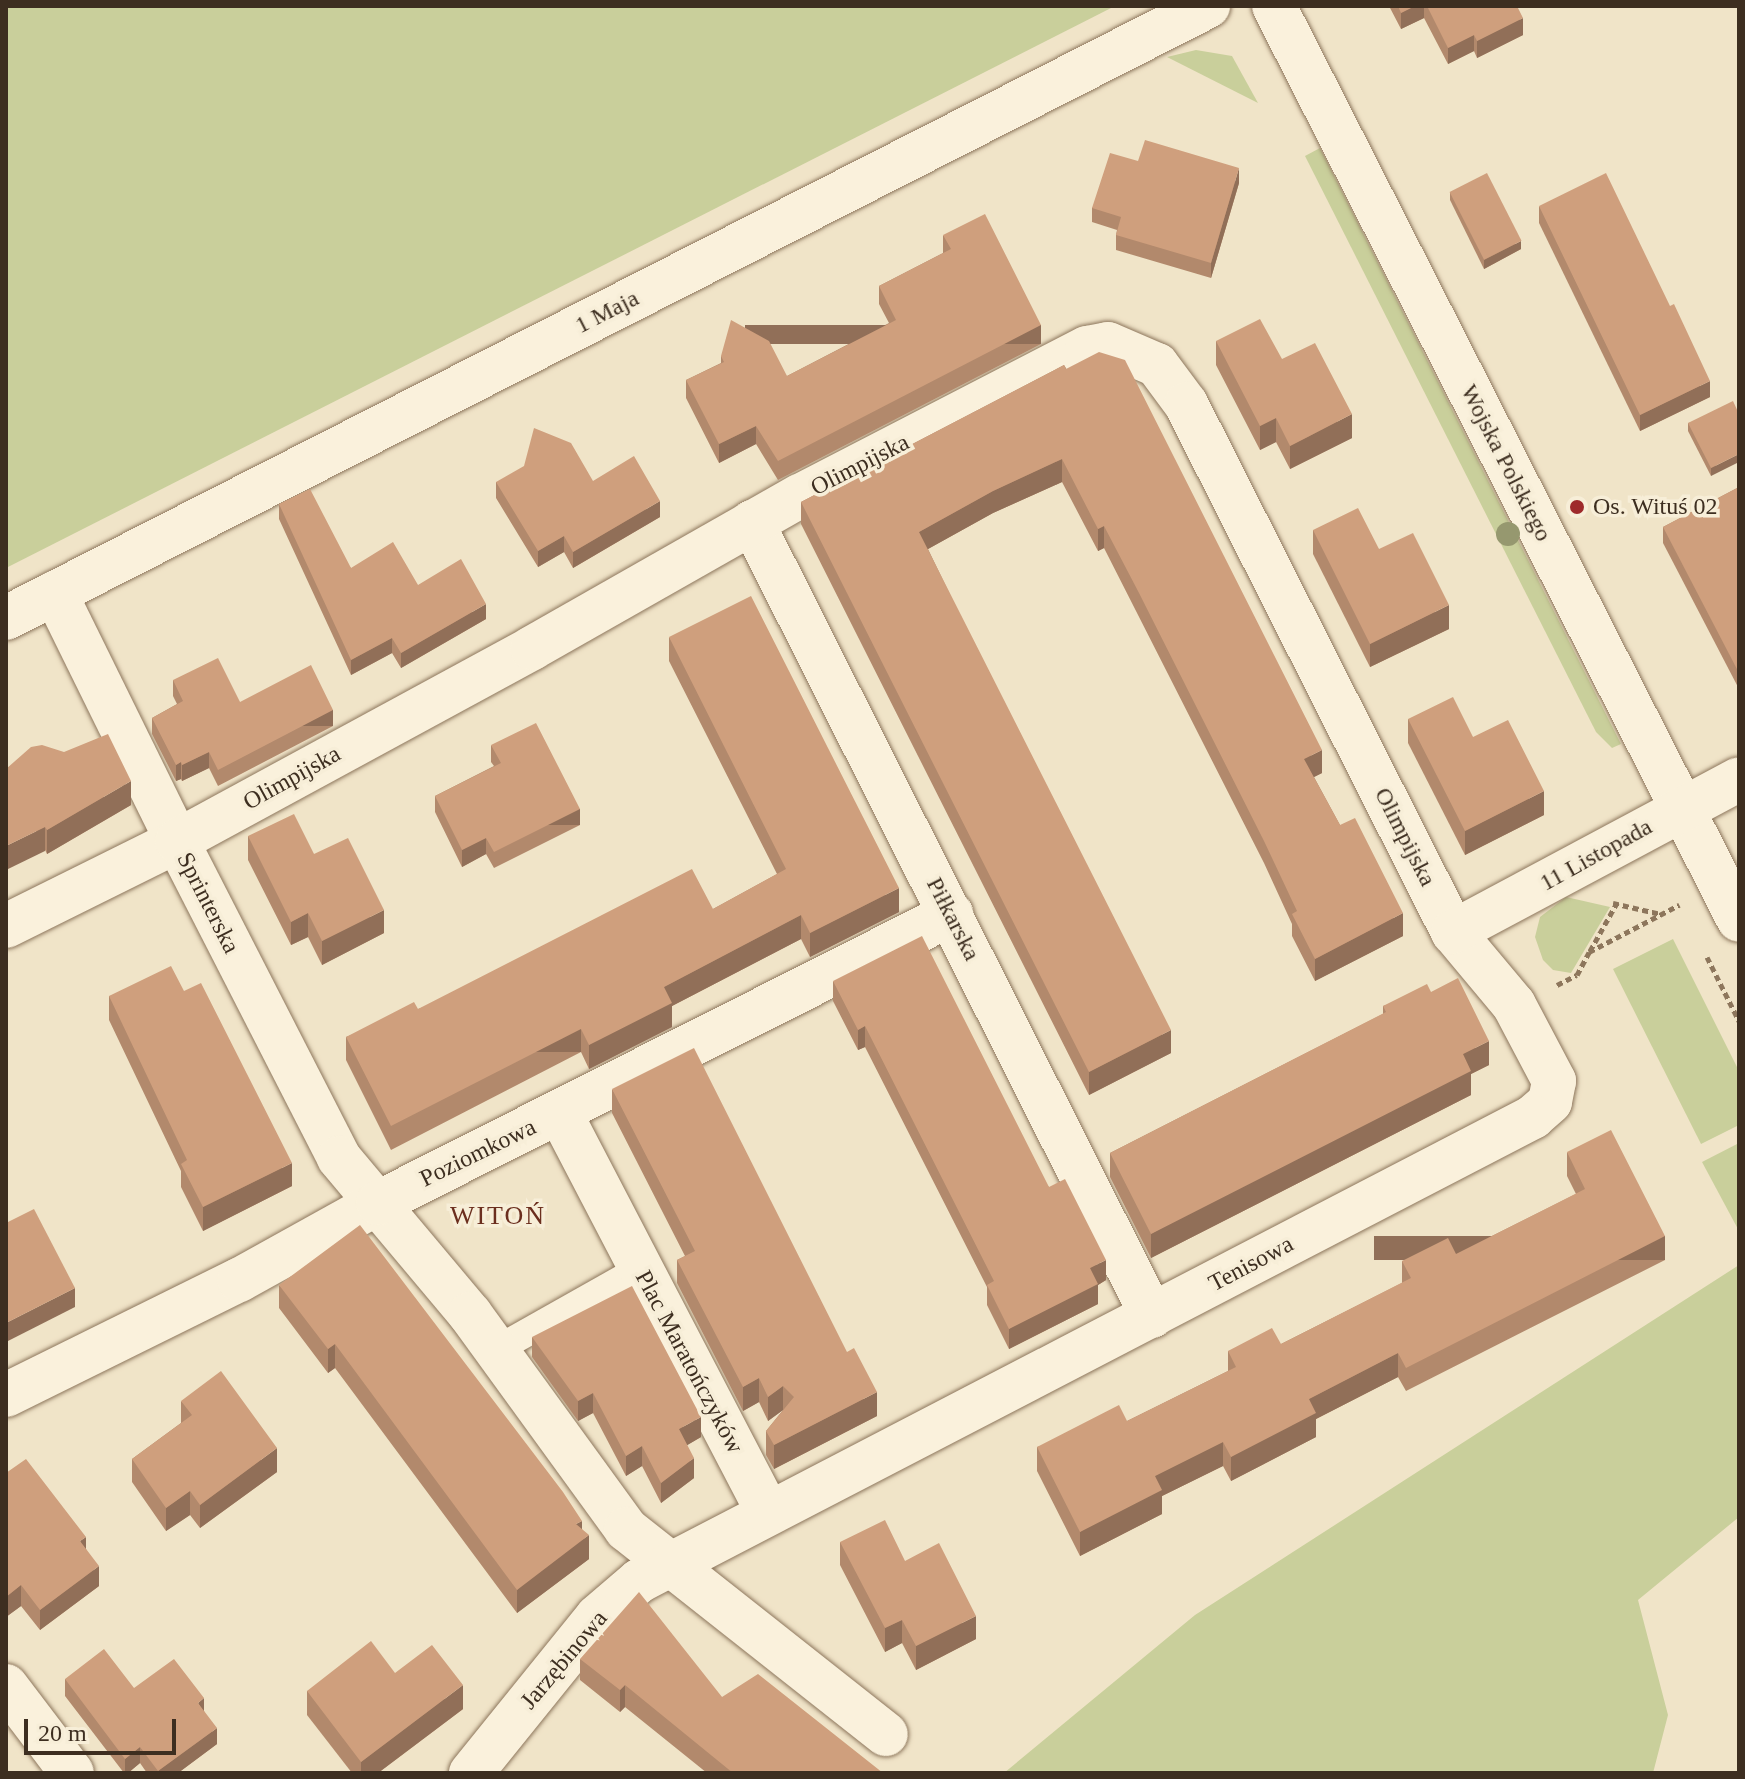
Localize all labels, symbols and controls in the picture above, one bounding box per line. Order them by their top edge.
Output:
street label: 1 Maja [570,284,644,340]
street label: Wojska Polskiego [1454,380,1558,546]
street label: Olimpijska [806,428,914,502]
place label: Os. Wituś 02 [1593,493,1718,521]
marker: Os. Wituś 02 [1568,498,1586,516]
street label: Olimpijska [238,740,346,816]
street label: Olimpijska [1368,783,1442,891]
street label: 11 Listopada [1535,812,1657,898]
street label: Sprinterska [170,848,246,958]
street label: Piłkarska [920,873,986,965]
street label: Poziomkowa [415,1113,541,1193]
district label: WITOŃ [450,1200,546,1232]
street label: Tenisowa [1204,1230,1298,1298]
street label: Plac Maratończyków [629,1266,749,1458]
street label: Jarzębinowa [514,1605,614,1715]
scale bar [28,1703,180,1753]
text: 20 m [38,1720,87,1746]

